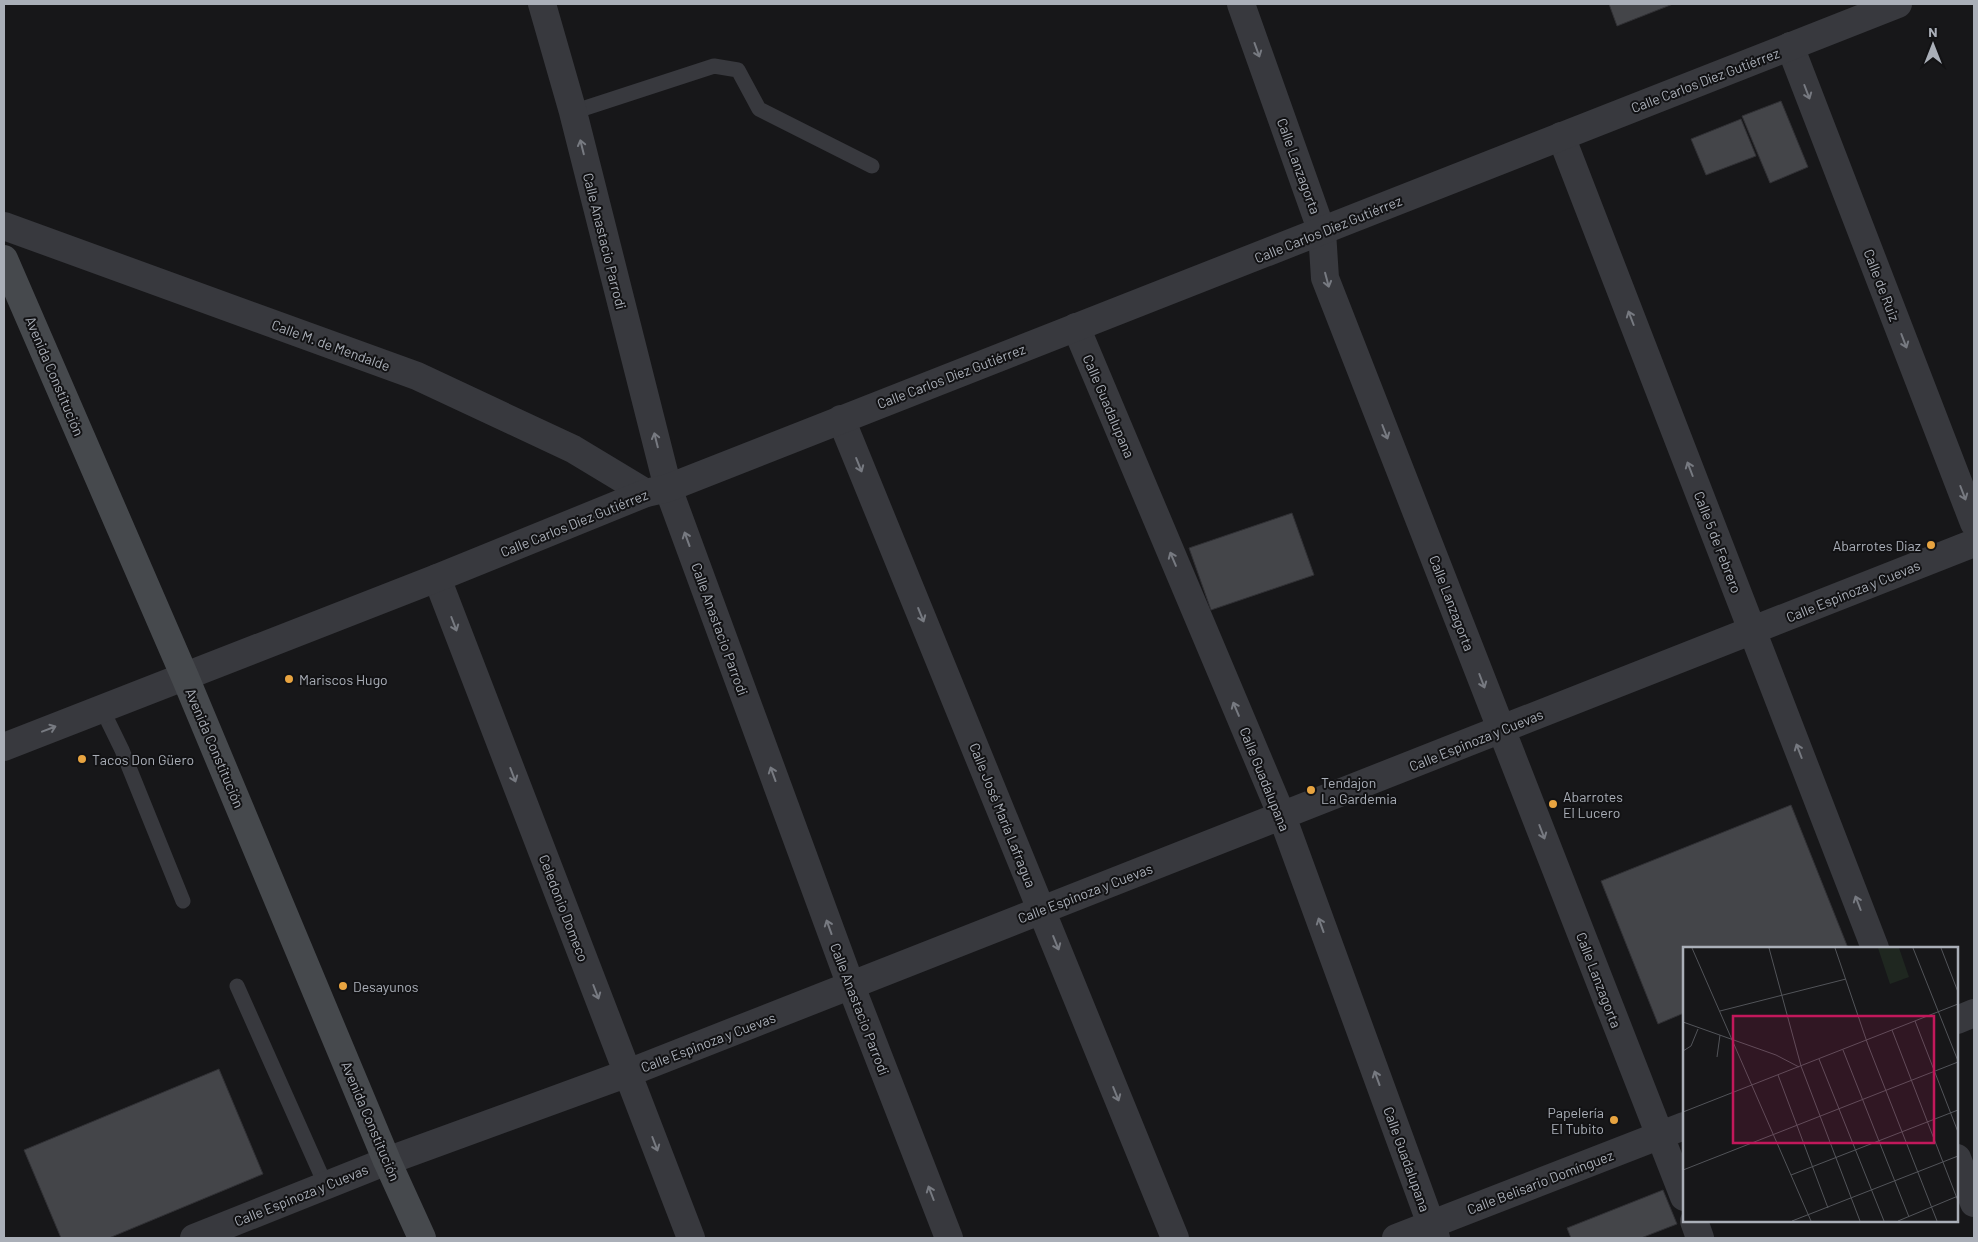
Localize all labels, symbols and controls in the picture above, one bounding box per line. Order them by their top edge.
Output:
north arrow [1908,20,1958,70]
text: N [1928,23,1938,40]
one-way arrow [1253,41,1262,57]
street label: Calle Carlos Díez Gutiérrez [1628,44,1782,116]
one-way arrow [1803,84,1812,99]
street label: Calle Lanzagorta [1274,116,1324,216]
one-way arrow [576,140,586,156]
street label: Calle Anastacio Parrodi [580,171,630,311]
street label: Calle Carlos Díez Gutiérrez [1252,192,1404,266]
street label: Calle de Ruiz [1860,246,1904,324]
one-way arrow [1323,272,1332,288]
one-way arrow [1626,310,1635,326]
street label: Avenida Constitución [22,314,88,438]
street label: Calle M. de Mendalde [269,316,393,374]
one-way arrow [1900,333,1909,349]
street label: Calle Carlos Díez Gutiérrez [874,340,1028,412]
street label: Calle Guadalupana [1080,352,1138,460]
one-way arrow [1381,424,1390,439]
one-way arrow [651,433,660,449]
one-way arrow [856,457,865,472]
one-way arrow [1685,462,1694,477]
one-way arrow [1958,485,1968,500]
street label: Calle Carlos Díez Gutiérrez [498,486,650,560]
street label: Calle 5 de Febrero [1691,489,1745,595]
one-way arrow [682,532,691,548]
place label: Abarrotes Diaz [1833,537,1921,554]
marker: Abarrotes Diaz [1925,539,1937,551]
one-way arrow [1168,552,1178,567]
street label: Calle Lanzagorta [1426,553,1478,653]
street label: Calle Espinoza y Cuevas [1784,556,1923,626]
street label: Calle Anastacio Parrodi [688,560,752,698]
one-way arrow [917,607,926,622]
one-way arrow [450,615,459,631]
place label: Mariscos Hugo [299,671,388,688]
marker: Mariscos Hugo [283,673,295,685]
one-way arrow [1478,673,1488,688]
street label: Avenida Constitución [182,686,248,810]
one-way arrow [1231,702,1241,717]
street label: Calle Espinoza y Cuevas [1407,705,1546,775]
one-way arrow [41,724,56,733]
street label: Calle Guadalupana [1236,725,1294,833]
street label: Calle José María Lafragua [966,740,1040,890]
one-way arrow [1794,744,1803,759]
place label: Tacos Don Güero [92,751,194,768]
marker: Tacos Don Güero [76,753,88,765]
one-way arrow [509,767,518,782]
one-way arrow [768,767,777,782]
place label: Tendajon La Gardemia [1321,774,1397,807]
marker: Tendajon La Gardemia [1305,784,1317,796]
place label: Abarrotes El Lucero [1563,788,1623,821]
marker: Abarrotes El Lucero [1547,798,1559,810]
one-way arrow [1538,825,1547,840]
street label: Celedonio Domeco [536,852,592,964]
street label: Calle Espinoza y Cuevas [1015,859,1155,927]
one-way arrow [1853,896,1862,911]
one-way arrow [1316,918,1325,933]
one-way arrow [824,919,833,935]
street label: Calle Lanzagorta [1573,930,1625,1030]
one-way arrow [1052,936,1061,951]
street label: Calle Anastacio Parrodi [827,941,893,1077]
inset map [1683,947,1958,1222]
place label: Desayunos [353,978,419,995]
marker: Desayunos [337,980,349,992]
one-way arrow [592,984,602,999]
street label: Calle Espinoza y Cuevas [638,1008,778,1076]
street label: Avenida Constitución [338,1059,404,1183]
one-way arrow [1372,1070,1381,1086]
one-way arrow [1112,1086,1122,1101]
street label: Calle Guadalupana [1380,1104,1434,1214]
place label: Papelería El Tubito [1548,1104,1604,1137]
marker: Papelería El Tubito [1608,1114,1620,1126]
one-way arrow [651,1136,660,1151]
street label: Calle Belisario Domínguez [1464,1146,1616,1218]
street label: Calle Espinoza y Cuevas [232,1160,371,1230]
one-way arrow [926,1186,935,1201]

